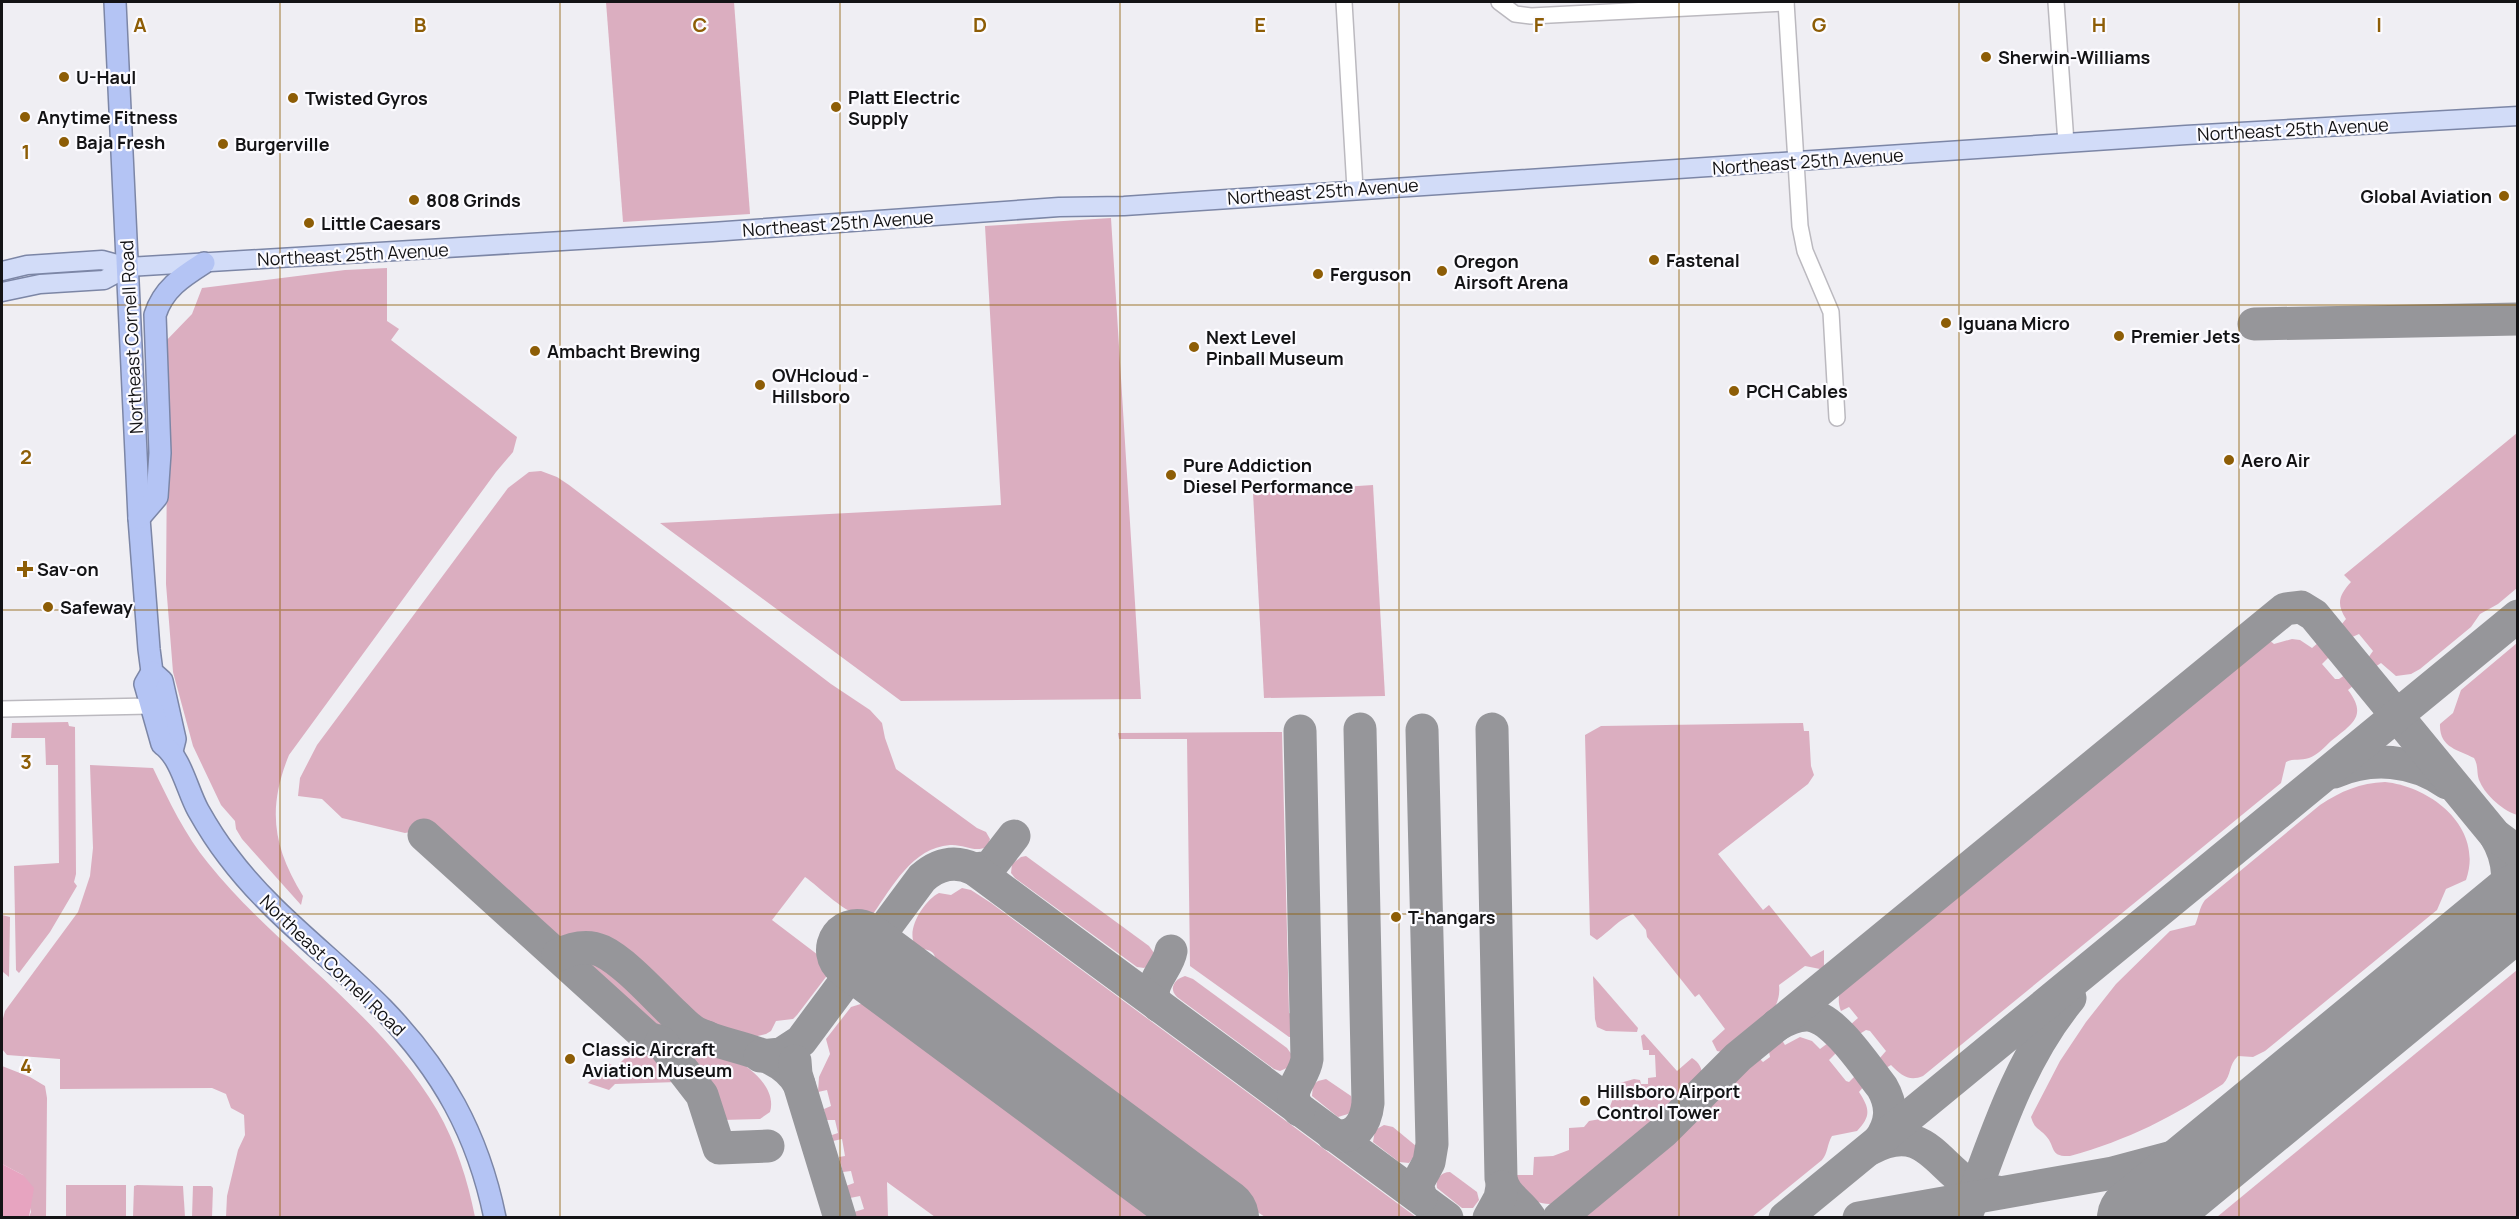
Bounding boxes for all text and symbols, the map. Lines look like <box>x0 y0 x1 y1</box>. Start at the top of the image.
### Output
text: A <box>133 11 147 38</box>
text: B <box>414 11 427 38</box>
text: C <box>693 11 707 38</box>
text: D <box>973 11 987 38</box>
text: E <box>1254 11 1266 38</box>
text: F <box>1534 11 1545 38</box>
text: G <box>1812 11 1827 38</box>
text: H <box>2092 11 2106 38</box>
text: I <box>2376 11 2382 38</box>
place label: Sherwin-Williams <box>1998 45 2151 69</box>
marker: Sherwin-Williams <box>1979 50 1993 64</box>
place label: U-Haul <box>76 65 136 89</box>
marker: U-Haul <box>57 70 71 84</box>
place label: Platt Electric Supply <box>848 85 960 130</box>
place label: Twisted Gyros <box>305 86 428 110</box>
marker: Twisted Gyros <box>286 91 300 105</box>
marker: Platt Electric Supply <box>829 100 843 114</box>
place label: Anytime Fitness <box>37 105 178 129</box>
marker: Anytime Fitness <box>18 110 32 124</box>
street label: Northeast 25th Avenue <box>2197 112 2389 146</box>
place label: Baja Fresh <box>76 130 165 154</box>
place label: Burgerville <box>235 132 330 156</box>
marker: Baja Fresh <box>57 135 71 149</box>
marker: Burgerville <box>216 137 230 151</box>
text: 1 <box>22 138 30 165</box>
street label: Northeast 25th Avenue <box>1712 142 1904 180</box>
street label: Northeast 25th Avenue <box>1227 172 1419 210</box>
place label: Global Aviation <box>2361 184 2492 208</box>
place label: 808 Grinds <box>426 188 521 212</box>
marker: Global Aviation <box>2497 189 2511 203</box>
marker: 808 Grinds <box>407 193 421 207</box>
street label: Northeast 25th Avenue <box>742 204 934 242</box>
place label: Little Caesars <box>321 211 441 235</box>
marker: Little Caesars <box>302 216 316 230</box>
street label: Northeast 25th Avenue <box>257 237 449 271</box>
street label: Northeast Cornell Road <box>114 240 148 434</box>
place label: Fastenal <box>1666 248 1740 272</box>
place label: Oregon Airsoft Arena <box>1454 249 1568 294</box>
marker: Fastenal <box>1647 253 1661 267</box>
place label: Ferguson <box>1330 262 1411 286</box>
marker: Oregon Airsoft Arena <box>1435 264 1449 278</box>
marker: Ferguson <box>1311 267 1325 281</box>
place label: Iguana Micro <box>1958 311 2070 335</box>
marker: Iguana Micro <box>1939 316 1953 330</box>
place label: Premier Jets <box>2131 324 2241 348</box>
place label: Next Level Pinball Museum <box>1206 325 1344 370</box>
marker: Premier Jets <box>2112 329 2126 343</box>
place label: Ambacht Brewing <box>547 339 700 363</box>
marker: Next Level Pinball Museum <box>1187 340 1201 354</box>
marker: Ambacht Brewing <box>528 344 542 358</box>
place label: OVHcloud - Hillsboro <box>772 363 869 408</box>
marker: OVHcloud - Hillsboro <box>753 378 767 392</box>
place label: PCH Cables <box>1746 379 1848 403</box>
marker: PCH Cables <box>1727 384 1741 398</box>
text: 2 <box>20 443 32 470</box>
place label: Aero Air <box>2241 448 2310 472</box>
place label: Pure Addiction Diesel Performance <box>1183 453 1354 498</box>
marker: Aero Air <box>2222 453 2236 467</box>
marker: Pure Addiction Diesel Performance <box>1164 468 1178 482</box>
place label: Sav-on <box>37 557 99 581</box>
marker: Sav-on <box>18 562 32 576</box>
place label: Safeway <box>60 595 133 619</box>
marker: Safeway <box>41 600 55 614</box>
text: 3 <box>20 748 32 775</box>
street label: Northeast Cornell Road <box>255 889 411 1041</box>
place label: T-hangars <box>1408 905 1496 929</box>
marker: T-hangars <box>1389 910 1403 924</box>
place label: Classic Aircraft Aviation Museum <box>582 1037 732 1082</box>
text: 4 <box>20 1052 32 1079</box>
marker: Classic Aircraft Aviation Museum <box>563 1052 577 1066</box>
place label: Hillsboro Airport Control Tower <box>1597 1079 1740 1124</box>
marker: Hillsboro Airport Control Tower <box>1578 1094 1592 1108</box>

